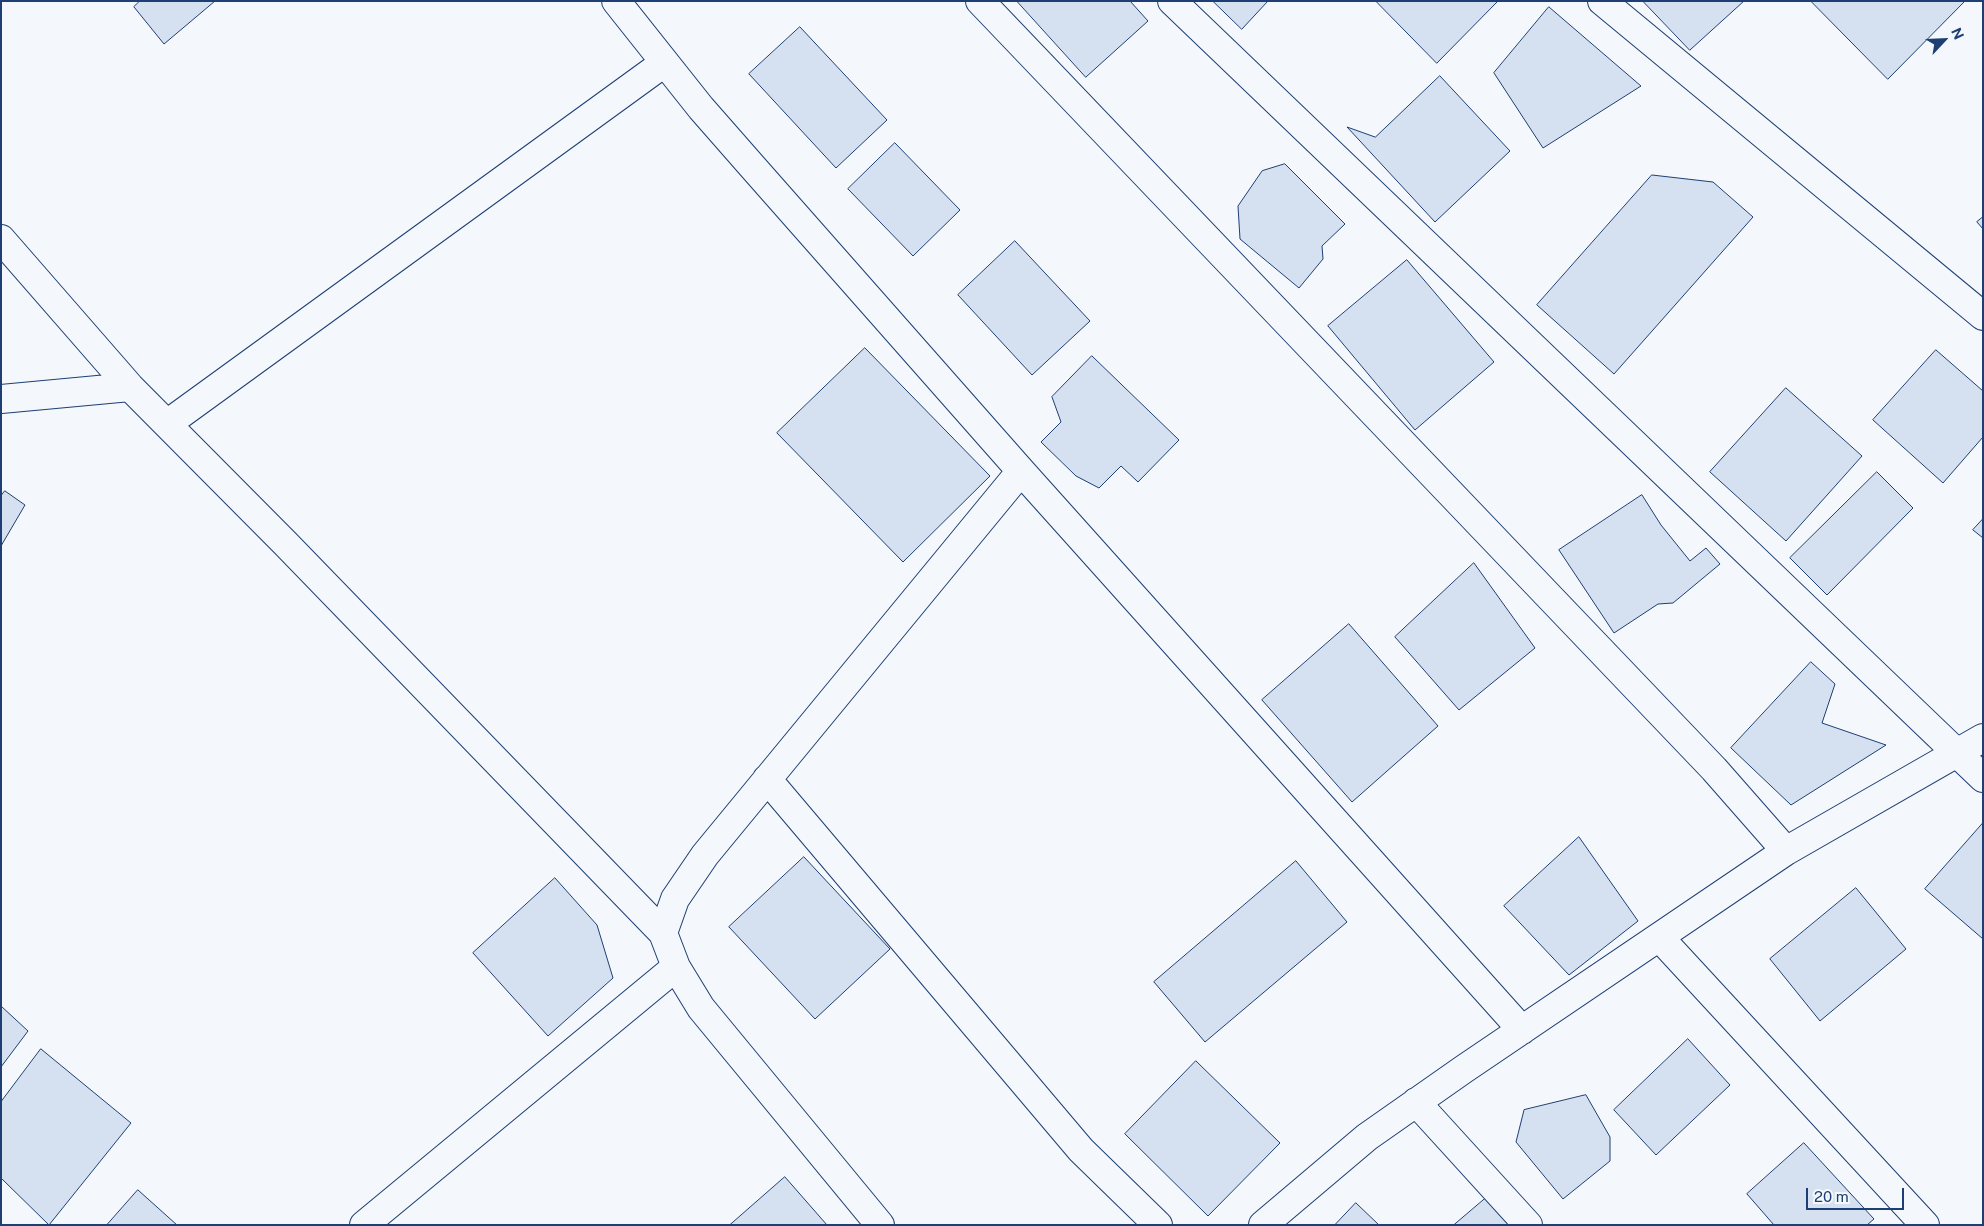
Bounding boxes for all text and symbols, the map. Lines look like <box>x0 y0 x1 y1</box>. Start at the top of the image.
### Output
north arrow <box>1919 15 1969 65</box>
text: N <box>1948 25 1967 42</box>
scale bar <box>1809 1178 1906 1210</box>
text: 20 m <box>1814 1188 1849 1205</box>

